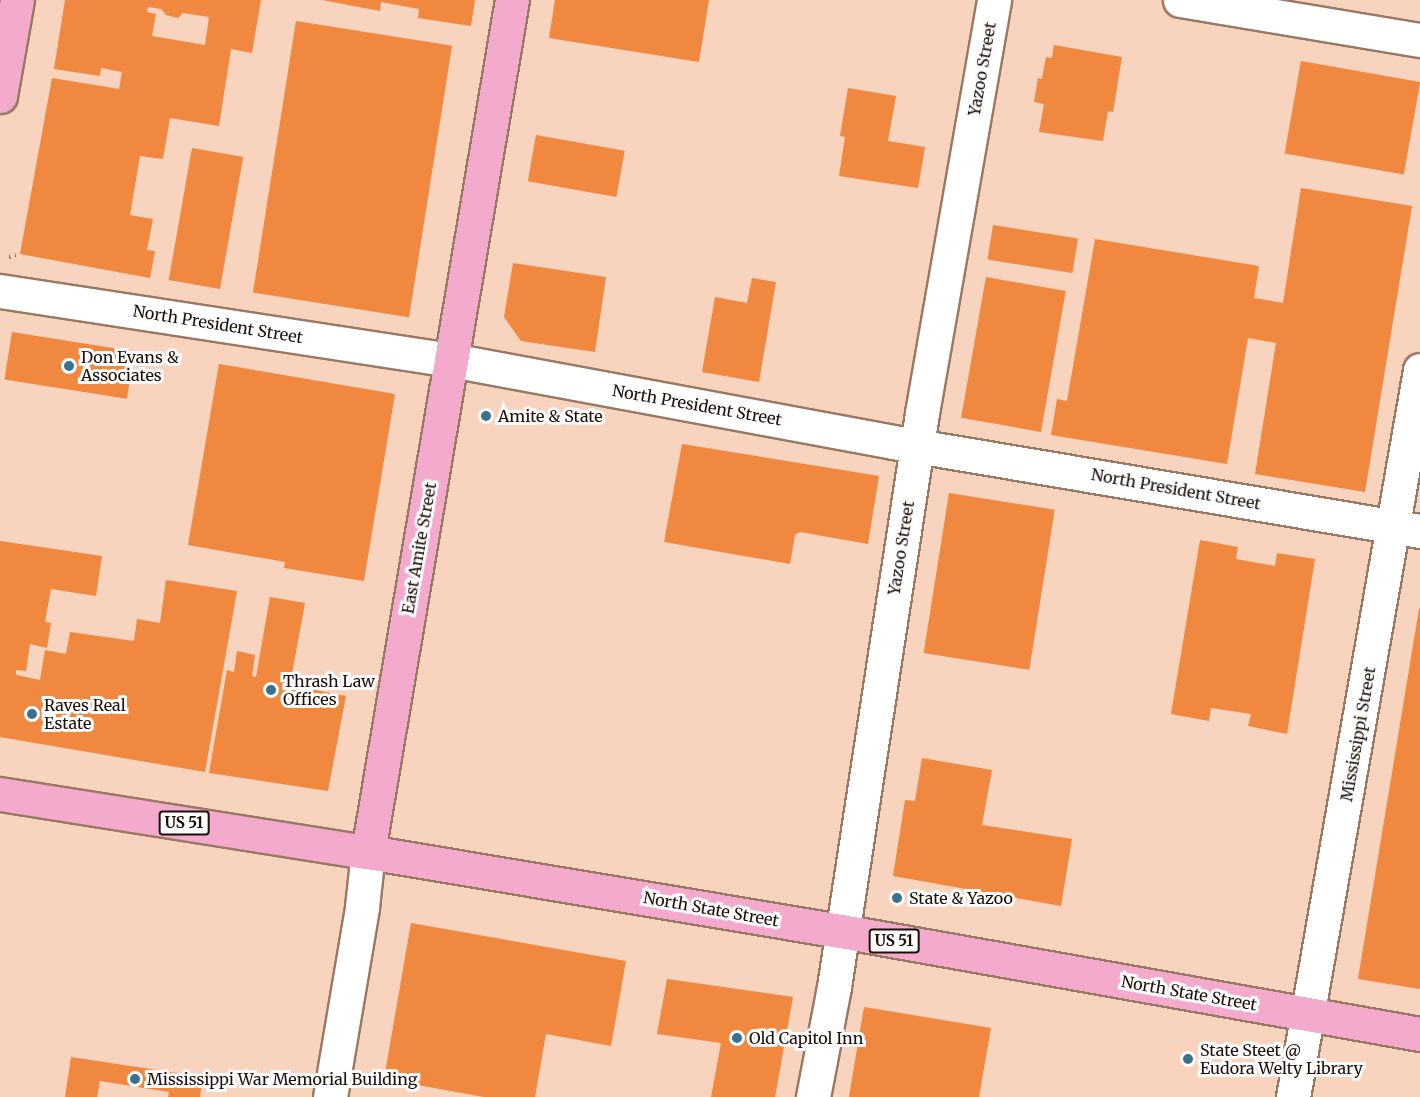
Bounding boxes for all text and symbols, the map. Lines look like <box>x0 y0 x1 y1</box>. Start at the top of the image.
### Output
street label: Yazoo Street <box>964 20 1000 118</box>
street label: North President Street <box>132 301 304 347</box>
place label: Don Evans & Associates <box>81 347 179 385</box>
marker: Don Evans & Associates <box>62 359 76 373</box>
street label: North President Street <box>611 381 783 429</box>
place label: Amite & State <box>498 406 603 426</box>
marker: Amite & State <box>479 409 493 423</box>
street label: North President Street <box>1090 465 1262 513</box>
street label: East Amite Street <box>398 481 440 615</box>
street label: Yazoo Street <box>884 500 918 596</box>
street label: Mississippi Street <box>1337 665 1379 803</box>
place label: Thrash Law Offices <box>283 671 375 709</box>
marker: Thrash Law Offices <box>264 683 278 697</box>
place label: Raves Real Estate <box>44 695 126 733</box>
marker: Raves Real Estate <box>25 707 39 721</box>
road number: US 51 <box>158 811 210 835</box>
street label: North State Street <box>642 888 780 930</box>
place label: State & Yazoo <box>909 888 1013 908</box>
marker: State & Yazoo <box>890 891 904 905</box>
road number: US 51 <box>868 929 920 953</box>
street label: North State Street <box>1120 972 1258 1014</box>
place label: Old Capitol Inn <box>749 1028 863 1048</box>
marker: Old Capitol Inn <box>730 1031 744 1045</box>
place label: State Steet @ Eudora Welty Library <box>1200 1040 1363 1078</box>
marker: State Steet @ Eudora Welty Library <box>1181 1052 1195 1066</box>
place label: Mississippi War Memorial Building <box>147 1069 417 1089</box>
marker: Mississippi War Memorial Building <box>128 1072 142 1086</box>

